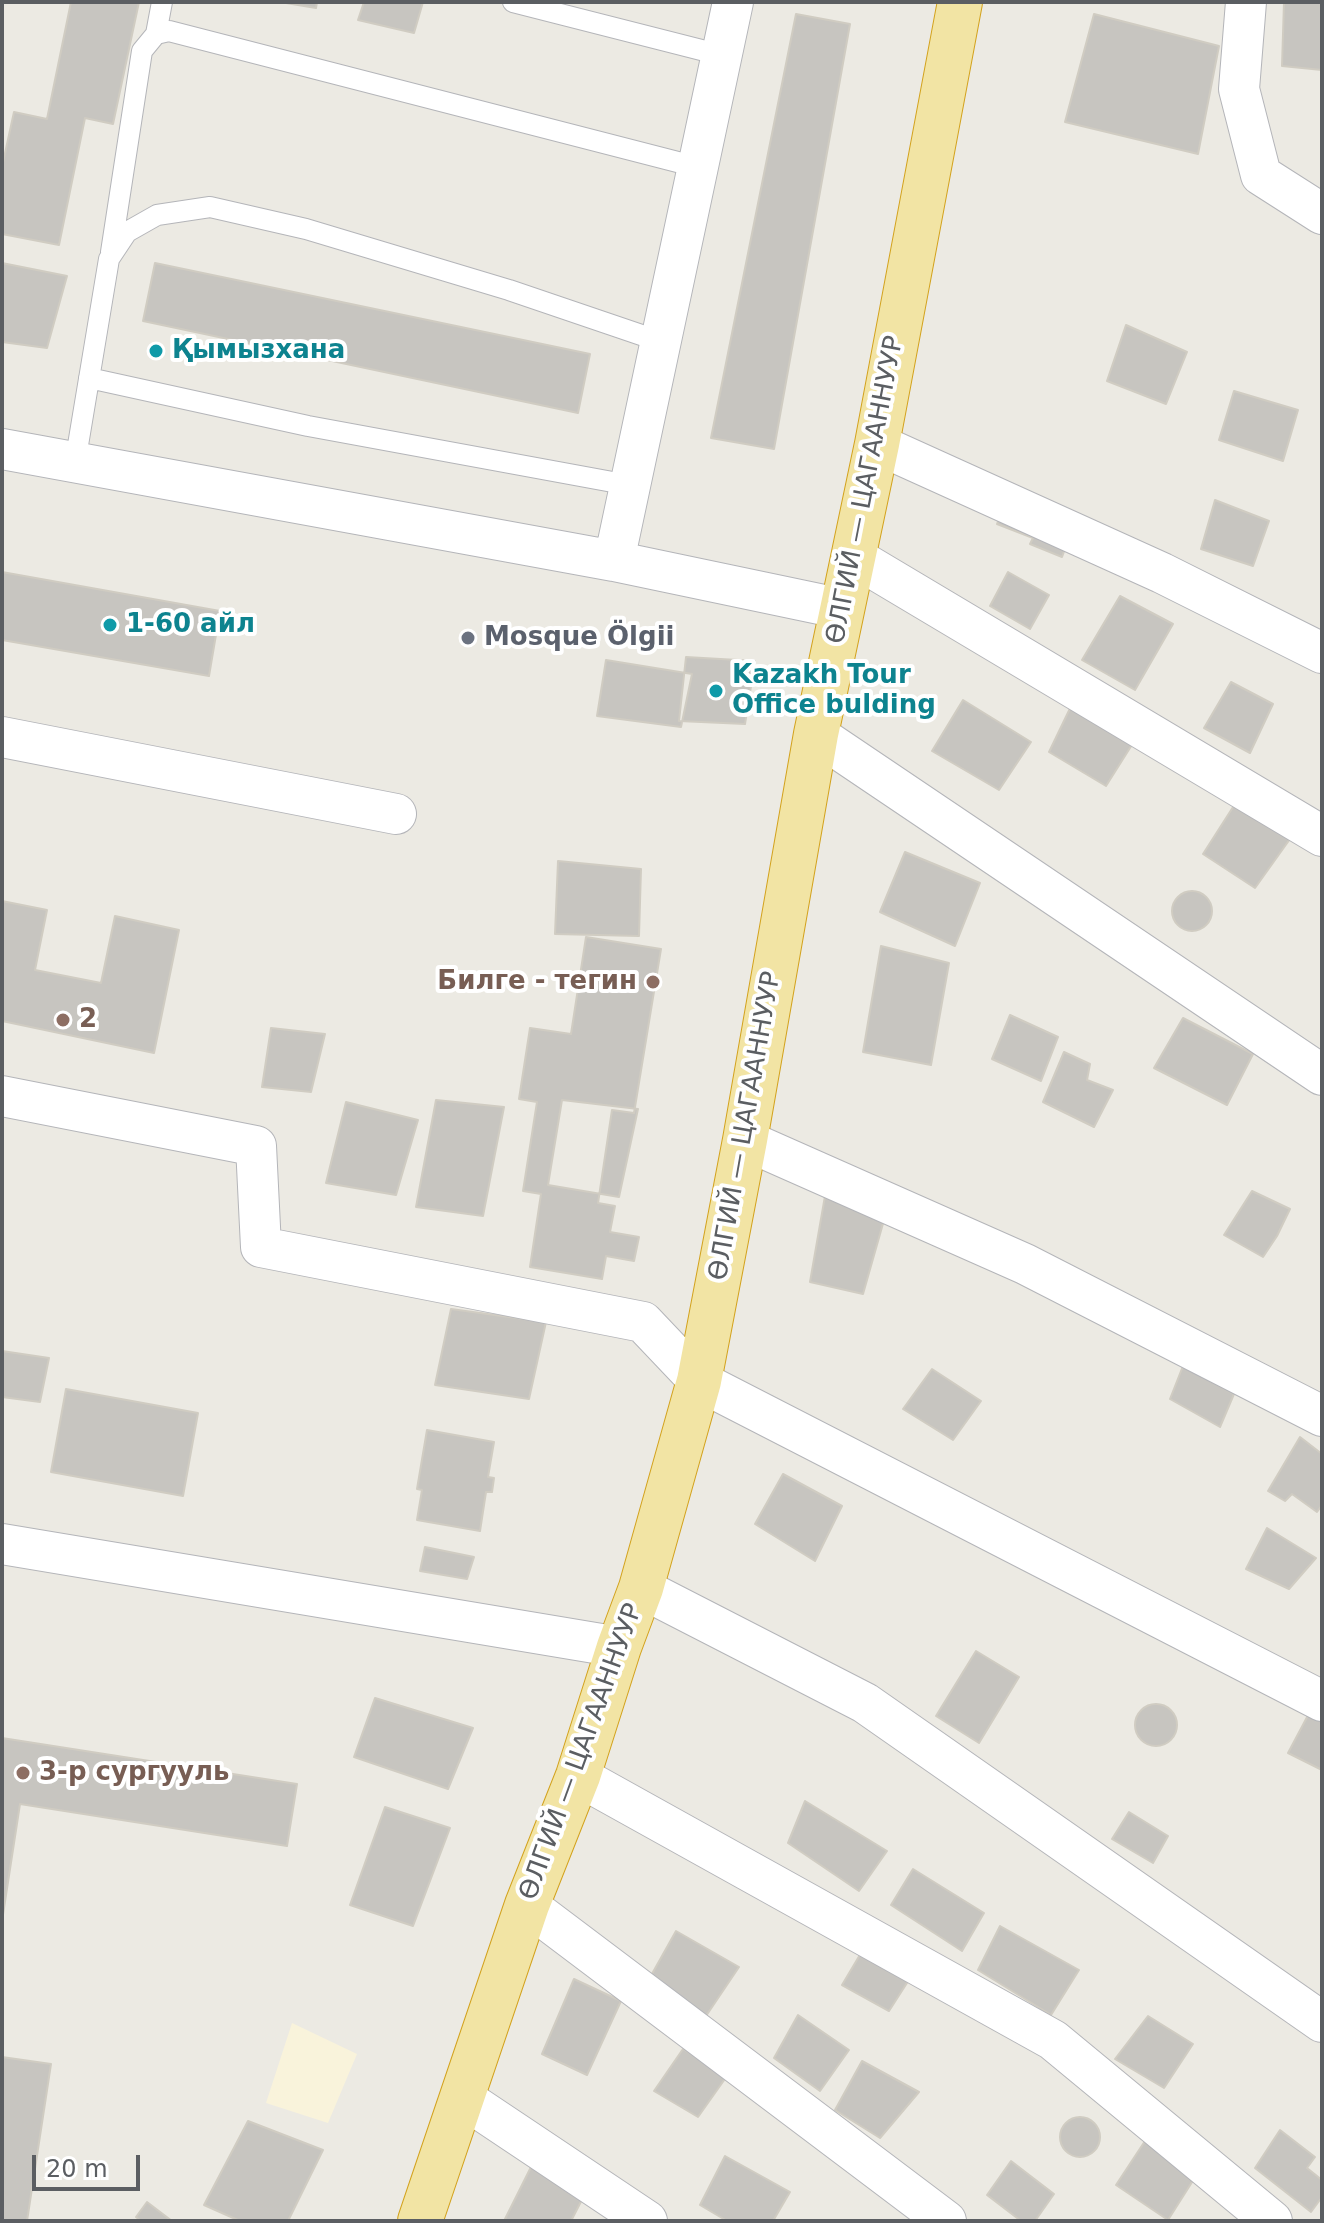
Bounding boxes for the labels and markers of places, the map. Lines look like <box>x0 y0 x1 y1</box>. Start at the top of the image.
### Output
place label: Қымызхана <box>172 335 345 367</box>
marker: Қымызхана <box>147 342 165 360</box>
place label: 1-60 айл <box>126 609 255 641</box>
marker: 1-60 айл <box>101 616 119 634</box>
place label: Mosque Ölgii <box>484 622 674 654</box>
marker: Mosque Ölgii <box>459 629 477 647</box>
place label: Kazakh Tour Office bulding <box>732 660 936 722</box>
marker: Kazakh Tour Office bulding <box>707 682 725 700</box>
place label: Билге - тегин <box>437 966 637 998</box>
marker: Билге - тегин <box>644 973 662 991</box>
place label: 2 <box>79 1004 97 1036</box>
marker: 2 <box>54 1011 72 1029</box>
place label: 3-р сургууль <box>39 1757 229 1789</box>
marker: 3-р сургууль <box>14 1764 32 1782</box>

